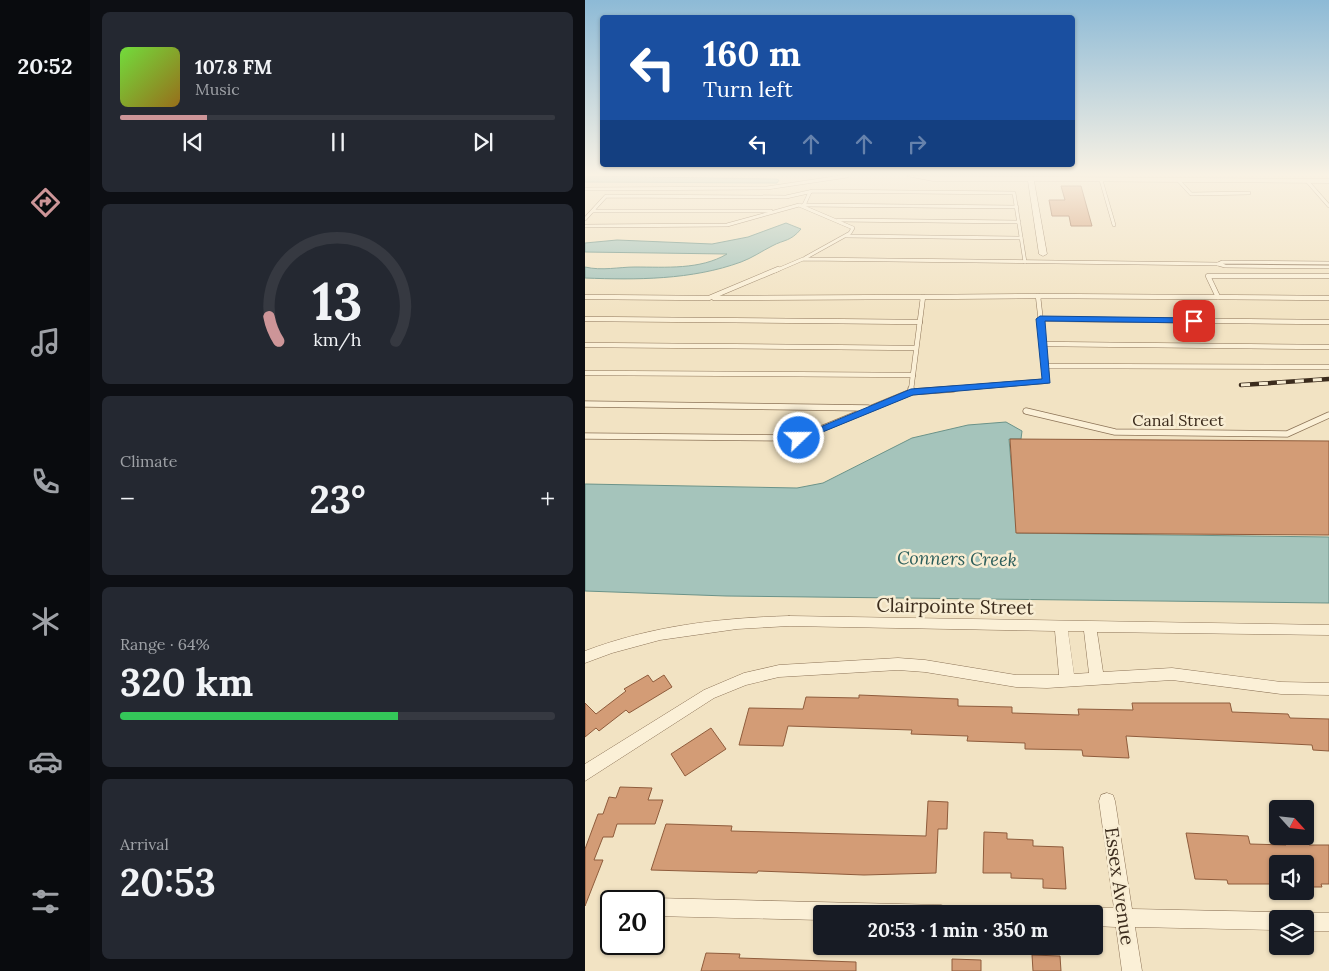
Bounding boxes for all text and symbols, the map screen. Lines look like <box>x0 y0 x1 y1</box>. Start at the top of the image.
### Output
text: 160 m <box>703 31 801 76</box>
icon: left <box>620 35 685 100</box>
text: 20:52 <box>18 52 72 80</box>
text: 107.8 FM <box>195 55 272 79</box>
text: Turn left <box>703 75 793 103</box>
text: Music <box>195 79 240 99</box>
icon: previous <box>179 128 207 156</box>
icon: pause <box>324 128 352 156</box>
icon: next <box>469 128 497 156</box>
icon: left <box>744 130 772 158</box>
icon: ahead <box>797 130 825 158</box>
icon: ahead <box>850 130 878 158</box>
icon: right <box>903 130 931 158</box>
icon: directions <box>28 185 63 220</box>
text: 13 <box>312 268 363 334</box>
pin <box>1173 300 1215 342</box>
icon: arrive <box>1180 307 1208 335</box>
icon: music <box>28 325 63 360</box>
text: km/h <box>313 328 362 351</box>
street label: Canal Street <box>1132 410 1224 430</box>
position arrow <box>772 411 824 463</box>
text: Climate <box>120 451 177 471</box>
icon: phone <box>28 464 63 499</box>
text: 23° <box>309 475 366 523</box>
text: − <box>120 481 135 517</box>
text: + <box>540 481 555 517</box>
water label: Conners Creek <box>897 546 1017 571</box>
street label: Clairpointe Street <box>876 593 1035 619</box>
icon: climate <box>28 604 63 639</box>
text: Range · 64% <box>120 634 210 654</box>
text: 320 km <box>120 658 253 706</box>
icon: car <box>28 744 63 779</box>
north arrow <box>1269 800 1314 845</box>
map controls <box>1269 800 1314 955</box>
street label: Essex Avenue <box>1100 825 1140 947</box>
text: Arrival <box>120 834 169 854</box>
button: sound <box>1269 855 1314 900</box>
text: 20:53 <box>120 858 216 906</box>
icon: filters <box>28 884 63 919</box>
speed limit sign: 20 <box>600 890 665 955</box>
button: layers <box>1269 910 1314 955</box>
text: 20:53 · 1 min · 350 m <box>868 918 1048 942</box>

